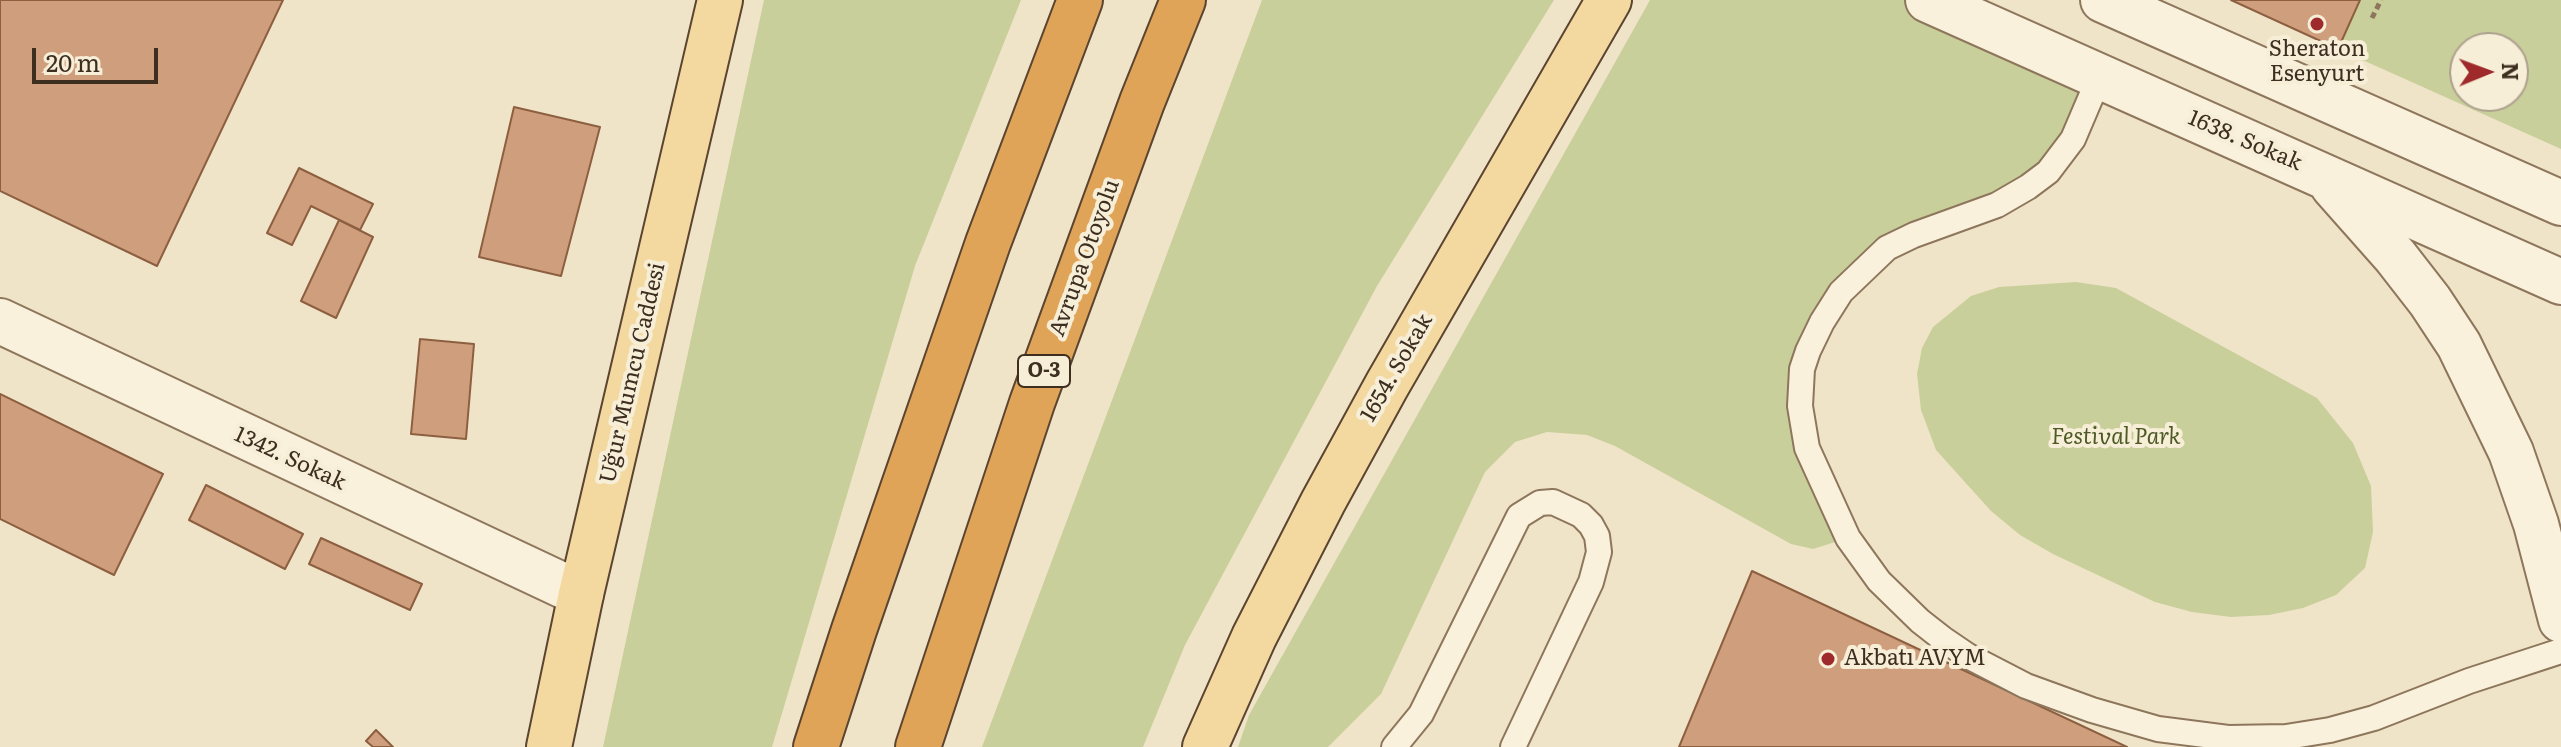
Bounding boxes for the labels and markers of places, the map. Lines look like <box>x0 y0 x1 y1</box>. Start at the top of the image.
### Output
marker: Sheraton Esenyurt <box>2308 15 2326 33</box>
place label: Sheraton Esenyurt <box>2269 37 2365 88</box>
place label: Akbatı AVYM <box>1844 646 1986 672</box>
marker: Akbatı AVYM <box>1819 650 1837 668</box>

